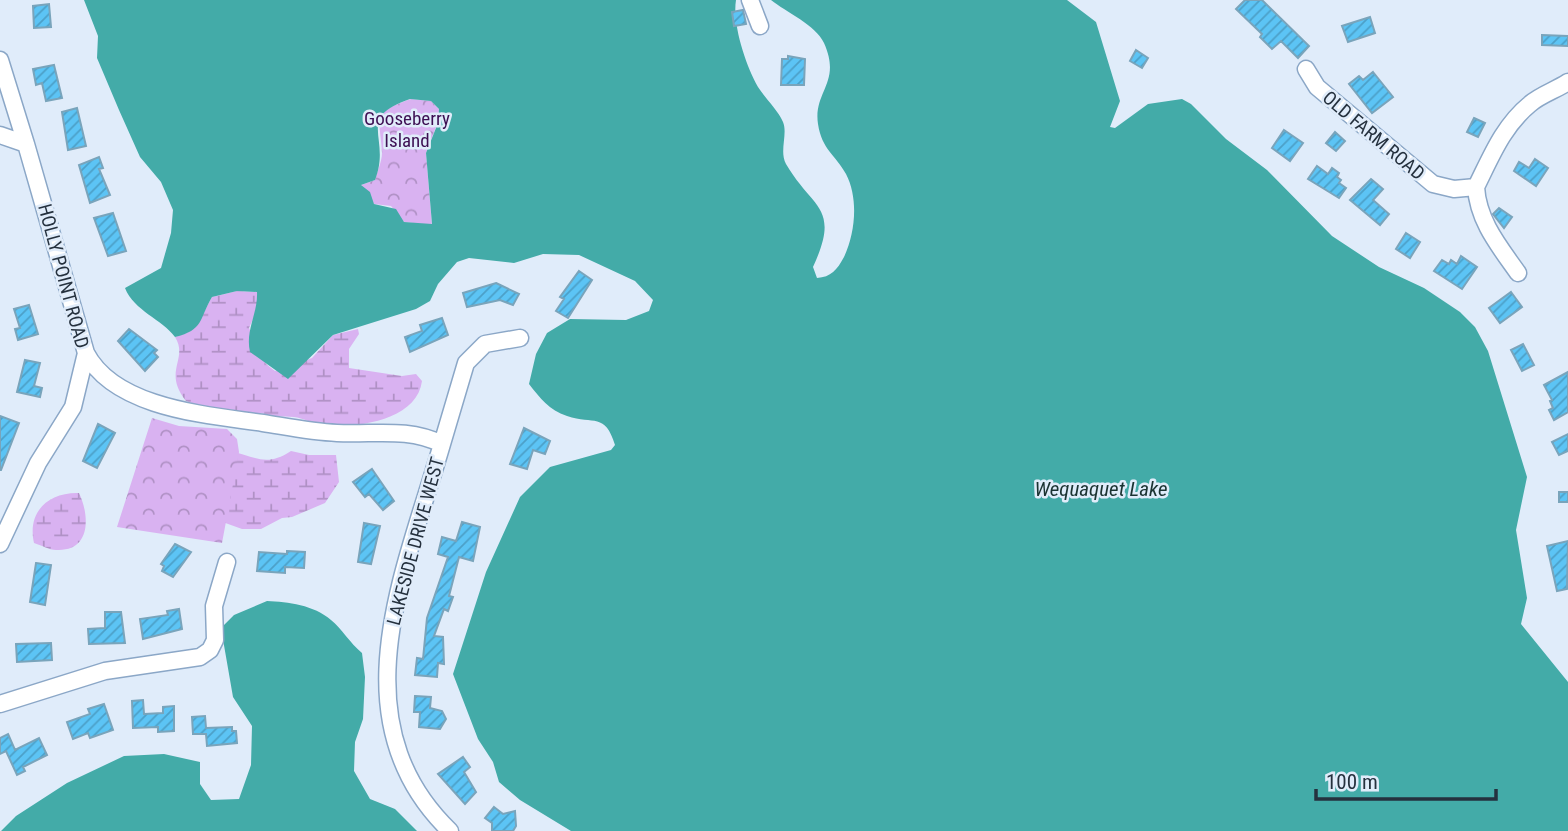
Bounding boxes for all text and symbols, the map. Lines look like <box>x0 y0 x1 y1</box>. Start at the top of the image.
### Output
street label: OLD FARM ROAD <box>1318 86 1429 185</box>
park label: Gooseberry Island <box>364 107 450 152</box>
street label: HOLLY POINT ROAD <box>33 201 94 351</box>
street label: LAKESIDE DRIVE WEST <box>382 454 449 628</box>
water label: Wequaquet Lake <box>1035 477 1167 501</box>
scale bar <box>1316 758 1496 802</box>
text: 100 m <box>1326 770 1378 794</box>

